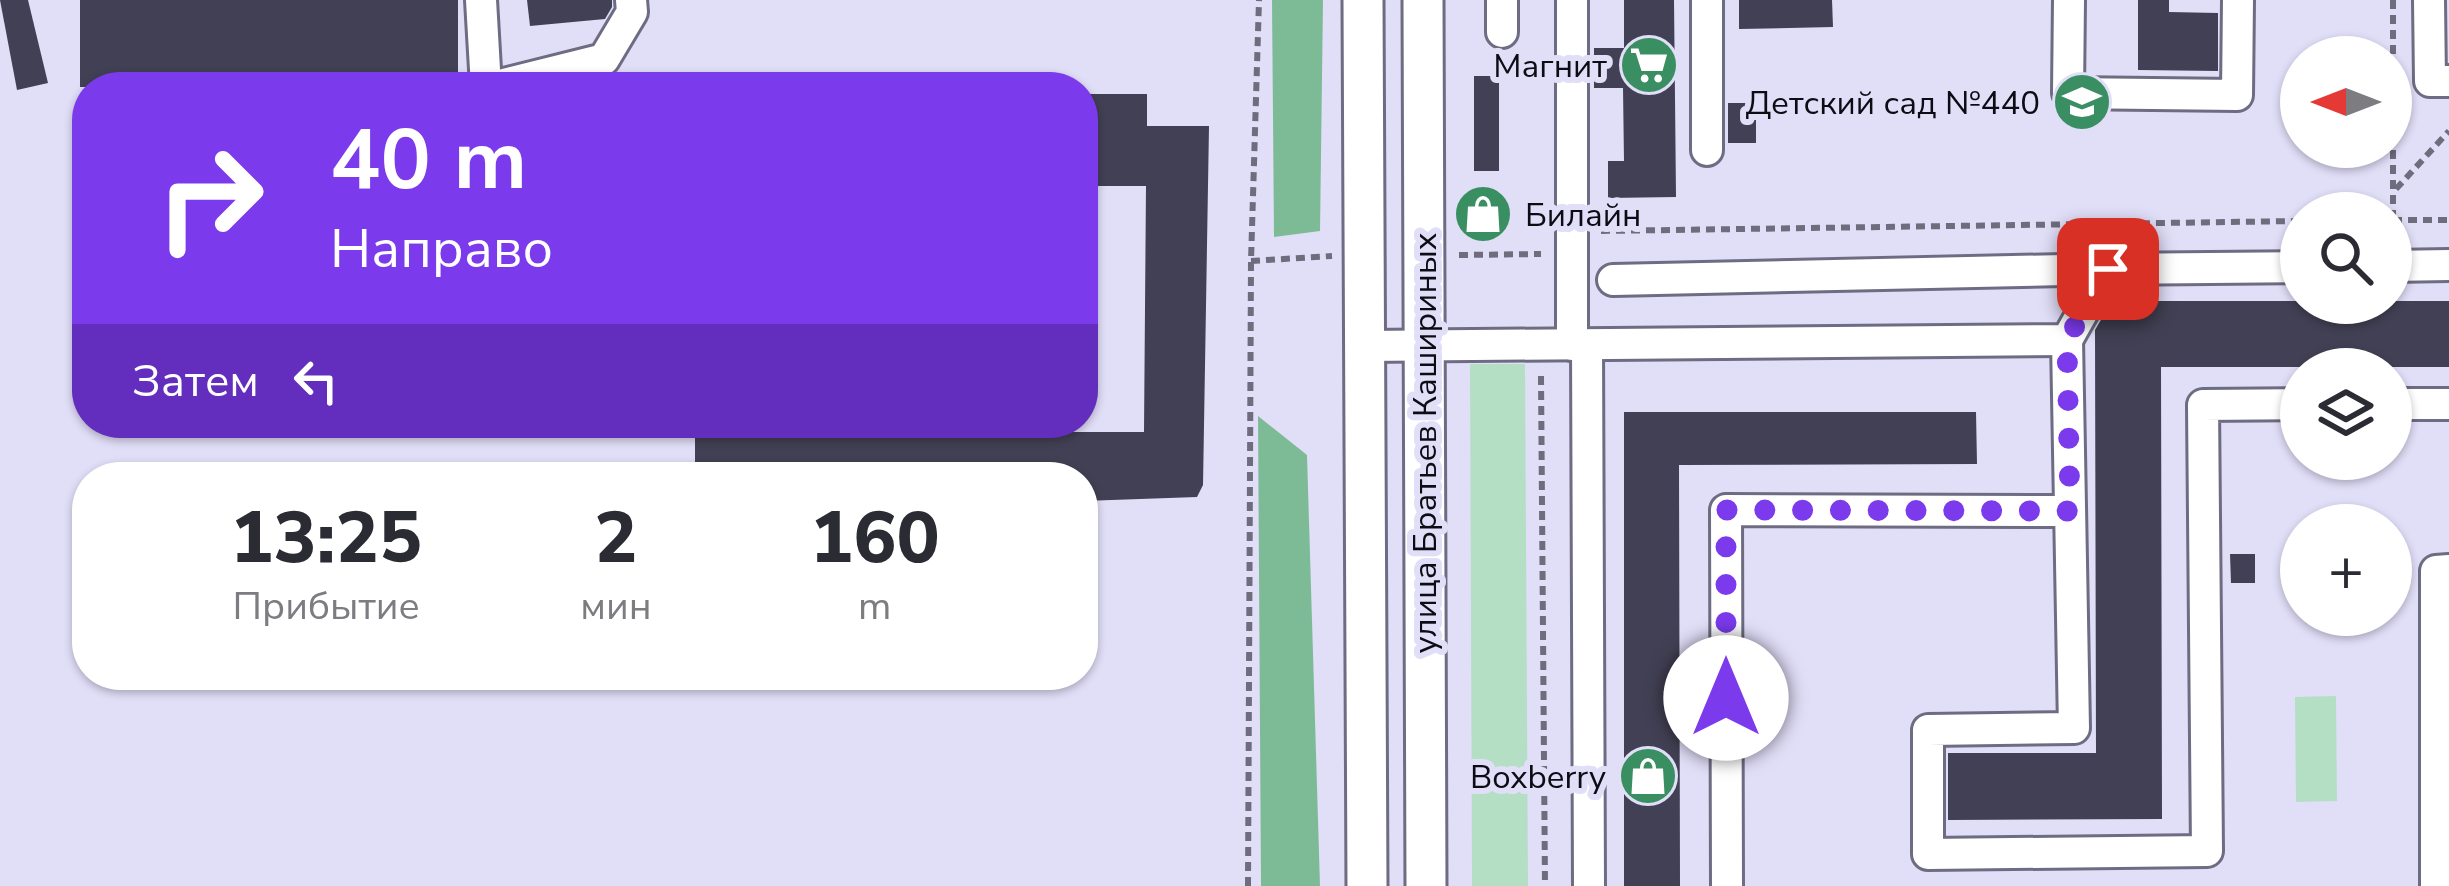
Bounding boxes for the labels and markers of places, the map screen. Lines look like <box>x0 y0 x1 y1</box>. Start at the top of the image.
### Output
supermarket icon: Магнит <box>1618 34 1680 96</box>
place label: Магнит <box>1493 44 1607 89</box>
school or university icon: Детский сад №440 <box>2051 71 2113 133</box>
place label: Детский сад №440 <box>1745 81 2040 126</box>
shop icon: Билайн <box>1452 183 1514 245</box>
place label: Билайн <box>1525 193 1641 238</box>
pin <box>2057 218 2159 320</box>
shop icon: Boxberry <box>1617 745 1679 807</box>
place label: Boxberry <box>1470 755 1606 800</box>

